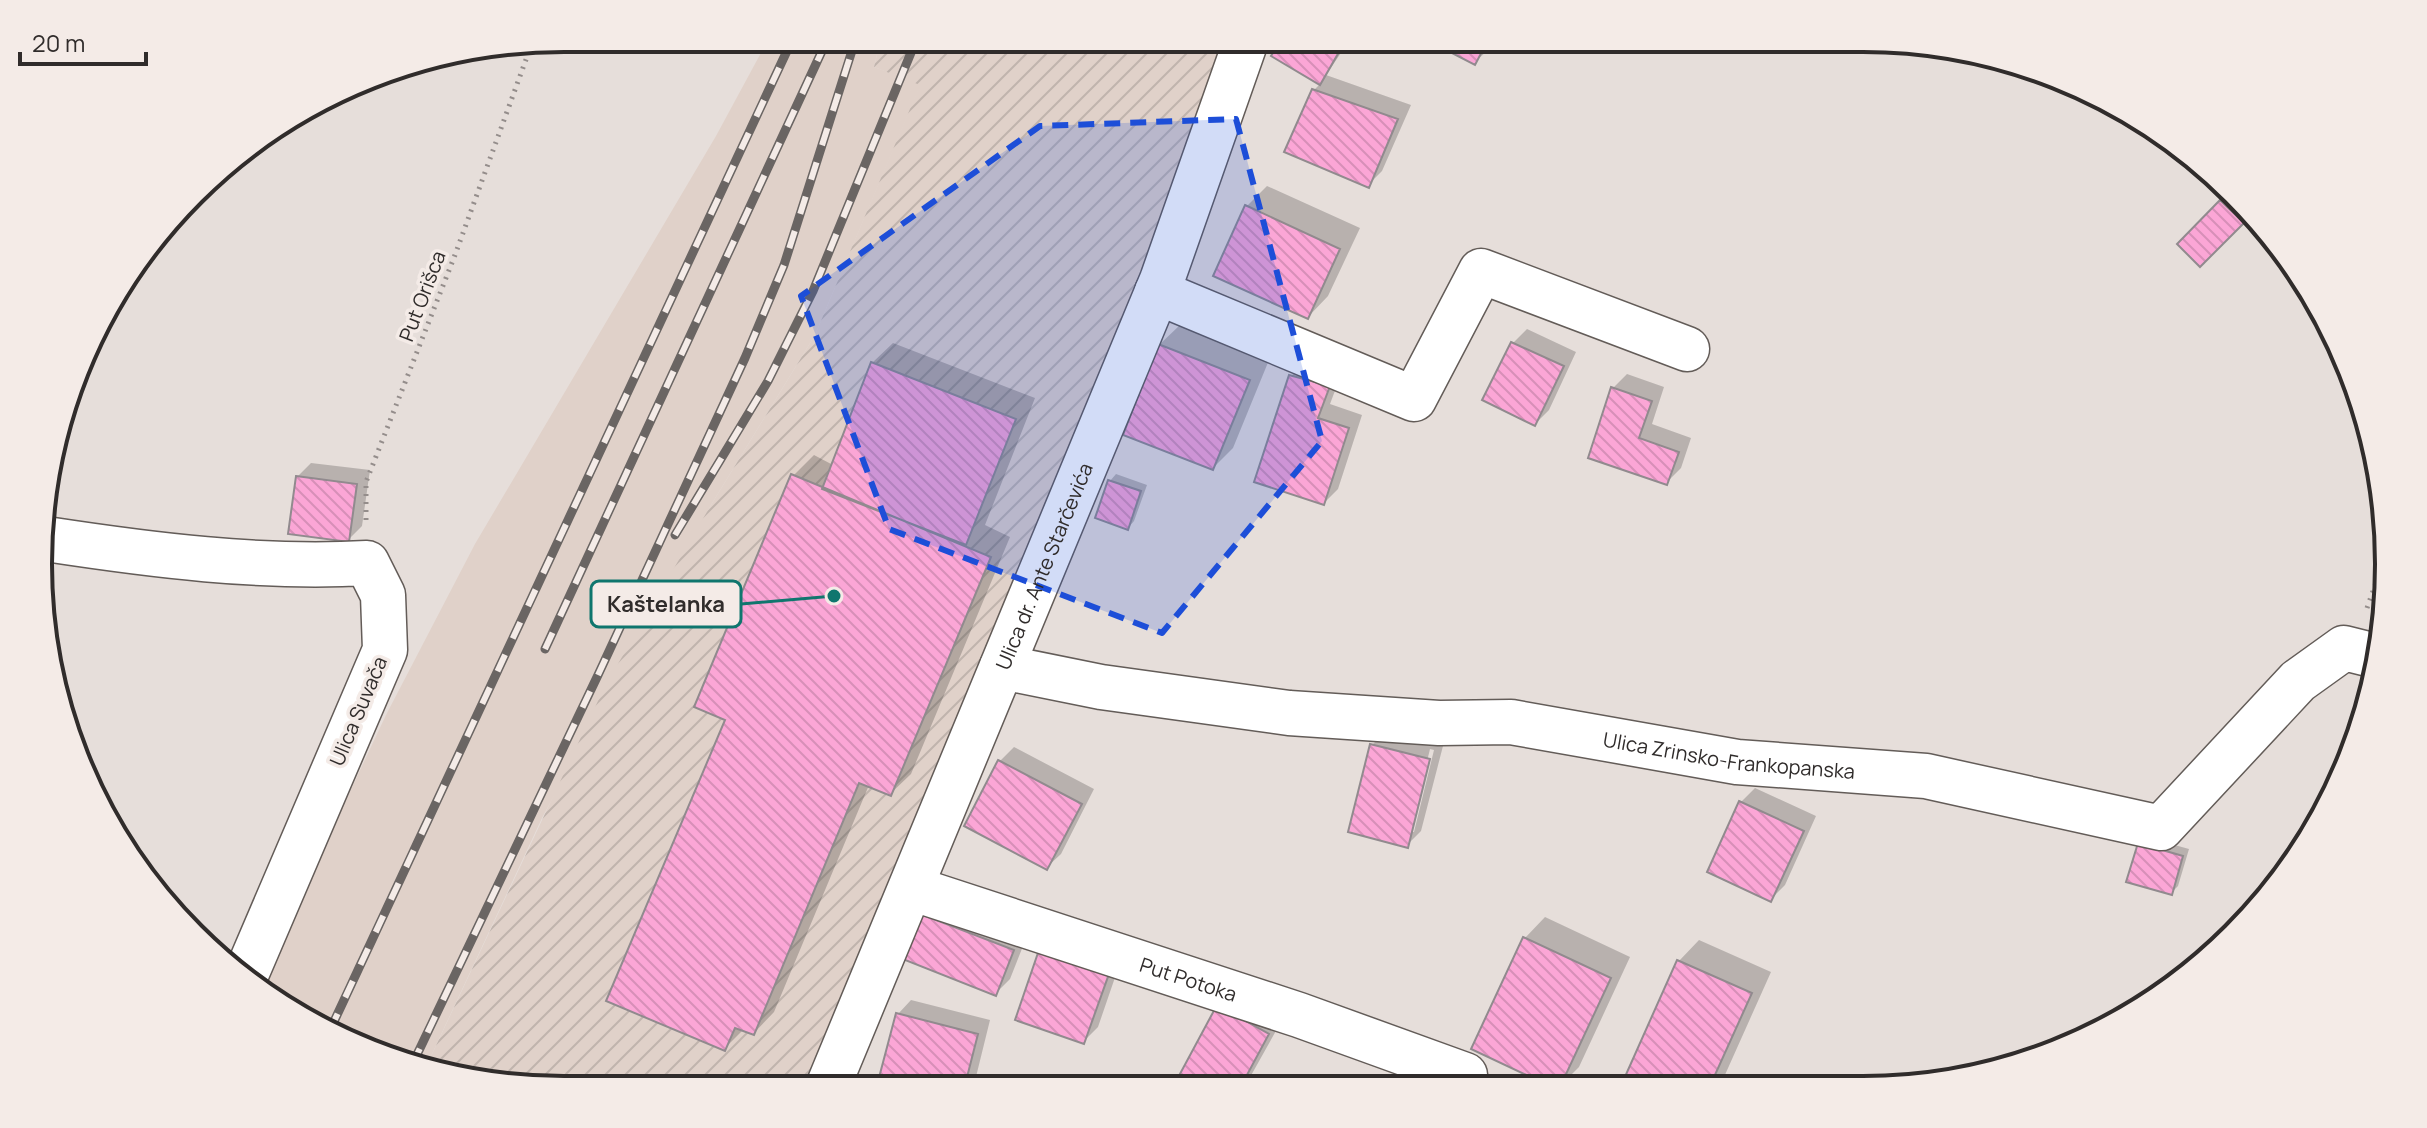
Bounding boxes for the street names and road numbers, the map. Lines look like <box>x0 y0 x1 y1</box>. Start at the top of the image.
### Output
street label: Put Orišca <box>392 247 452 345</box>
street label: Ulica dr. Ante Starčevića <box>989 459 1098 674</box>
street label: Ulica Suvača <box>323 652 393 770</box>
street label: Ulica Zrinsko-Frankopanska <box>1601 725 1856 784</box>
street label: Put Potoka <box>1137 950 1240 1007</box>

